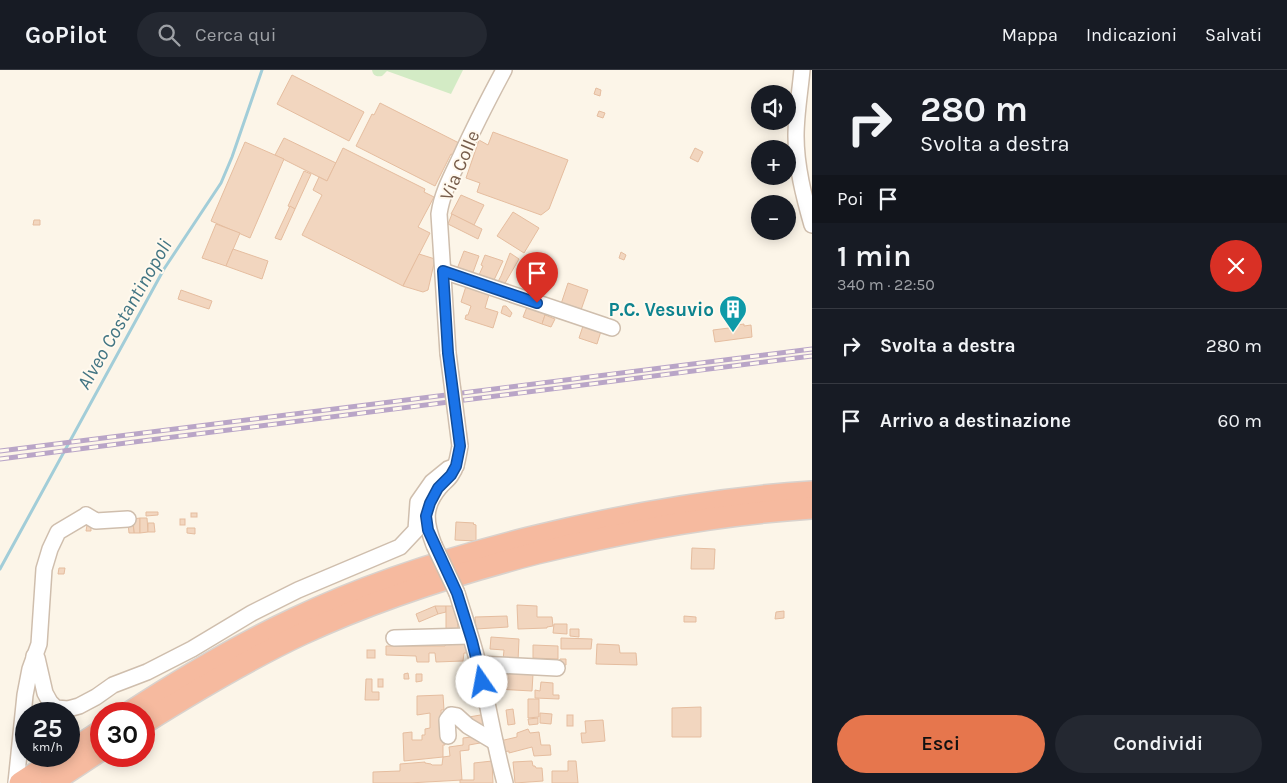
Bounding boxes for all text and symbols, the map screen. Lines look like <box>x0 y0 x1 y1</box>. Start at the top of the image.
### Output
search box <box>137 12 487 57</box>
text: GoPilot <box>25 21 107 49</box>
icon: search <box>155 21 183 49</box>
text: Cerca qui <box>195 24 276 46</box>
text: Mappa <box>1002 24 1058 46</box>
text: Indicazioni <box>1086 24 1177 46</box>
text: Salvati <box>1205 24 1262 46</box>
map controls <box>751 85 796 240</box>
button: sound <box>751 85 796 130</box>
text: 280 m <box>920 89 1028 130</box>
icon: right <box>837 90 902 155</box>
street label: Via Colle <box>435 127 484 204</box>
text: Svolta a destra <box>920 131 1070 157</box>
button: + <box>751 140 796 185</box>
icon: arrive <box>874 185 902 213</box>
text: Poi <box>837 188 864 210</box>
button: − <box>751 195 796 240</box>
water label: Alveo Costantinopoli <box>72 235 177 393</box>
text: 1 min <box>837 238 911 274</box>
button: close <box>1210 240 1262 292</box>
pin <box>516 252 558 303</box>
icon: arrive <box>523 259 551 287</box>
text: 340 m · 22:50 <box>837 275 935 294</box>
building icon: P.C. Vesuvio <box>718 294 748 333</box>
place label: P.C. Vesuvio <box>608 299 714 321</box>
icon: right <box>837 332 865 360</box>
text: Svolta a destra <box>880 335 1016 357</box>
text: 280 m <box>1206 335 1262 357</box>
icon: arrive <box>837 407 865 435</box>
text: Arrivo a destinazione <box>880 410 1071 432</box>
text: 60 m <box>1218 410 1262 432</box>
position arrow <box>455 655 507 707</box>
speed limit sign: 30 <box>90 702 155 767</box>
text: 25 <box>33 714 62 743</box>
button: Esci <box>837 715 1045 773</box>
button: Condividi <box>1055 715 1262 773</box>
text: km/h <box>32 740 63 754</box>

